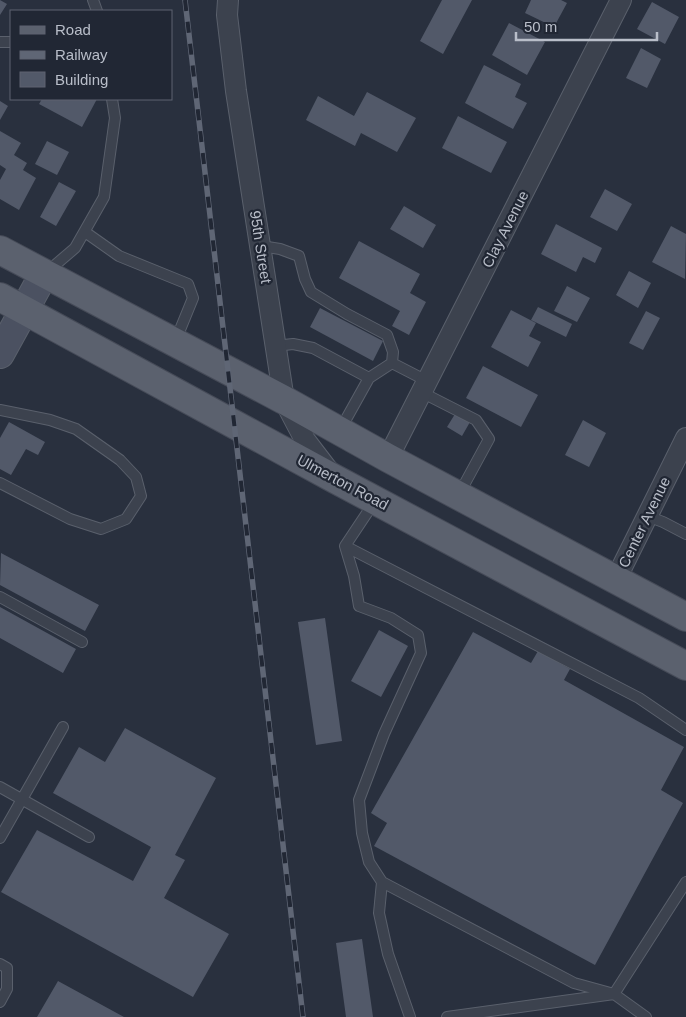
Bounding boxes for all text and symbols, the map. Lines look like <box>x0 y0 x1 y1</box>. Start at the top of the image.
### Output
legend <box>10 10 172 100</box>
scale bar <box>516 10 657 42</box>
text: 50 m <box>524 18 557 35</box>
text: Road <box>55 21 91 38</box>
text: Railway <box>55 46 108 63</box>
text: Building <box>55 71 108 88</box>
street label: Clay Avenue <box>478 188 532 270</box>
street label: 95th Street <box>247 209 275 285</box>
street label: Ulmerton Road <box>294 451 392 513</box>
street label: Center Avenue <box>615 474 673 570</box>

